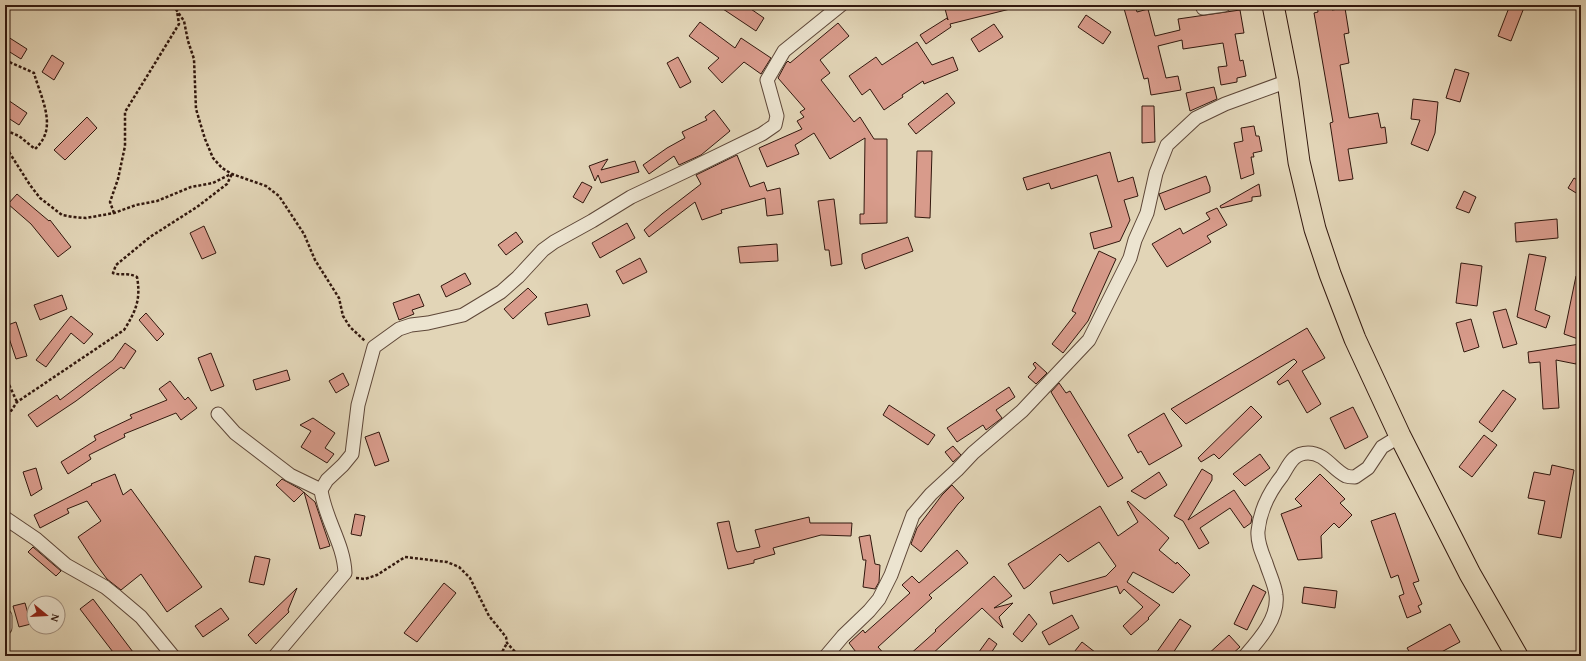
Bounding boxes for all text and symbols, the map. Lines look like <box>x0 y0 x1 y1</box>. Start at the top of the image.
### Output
north arrow <box>26 595 66 635</box>
text: N <box>47 612 64 625</box>

